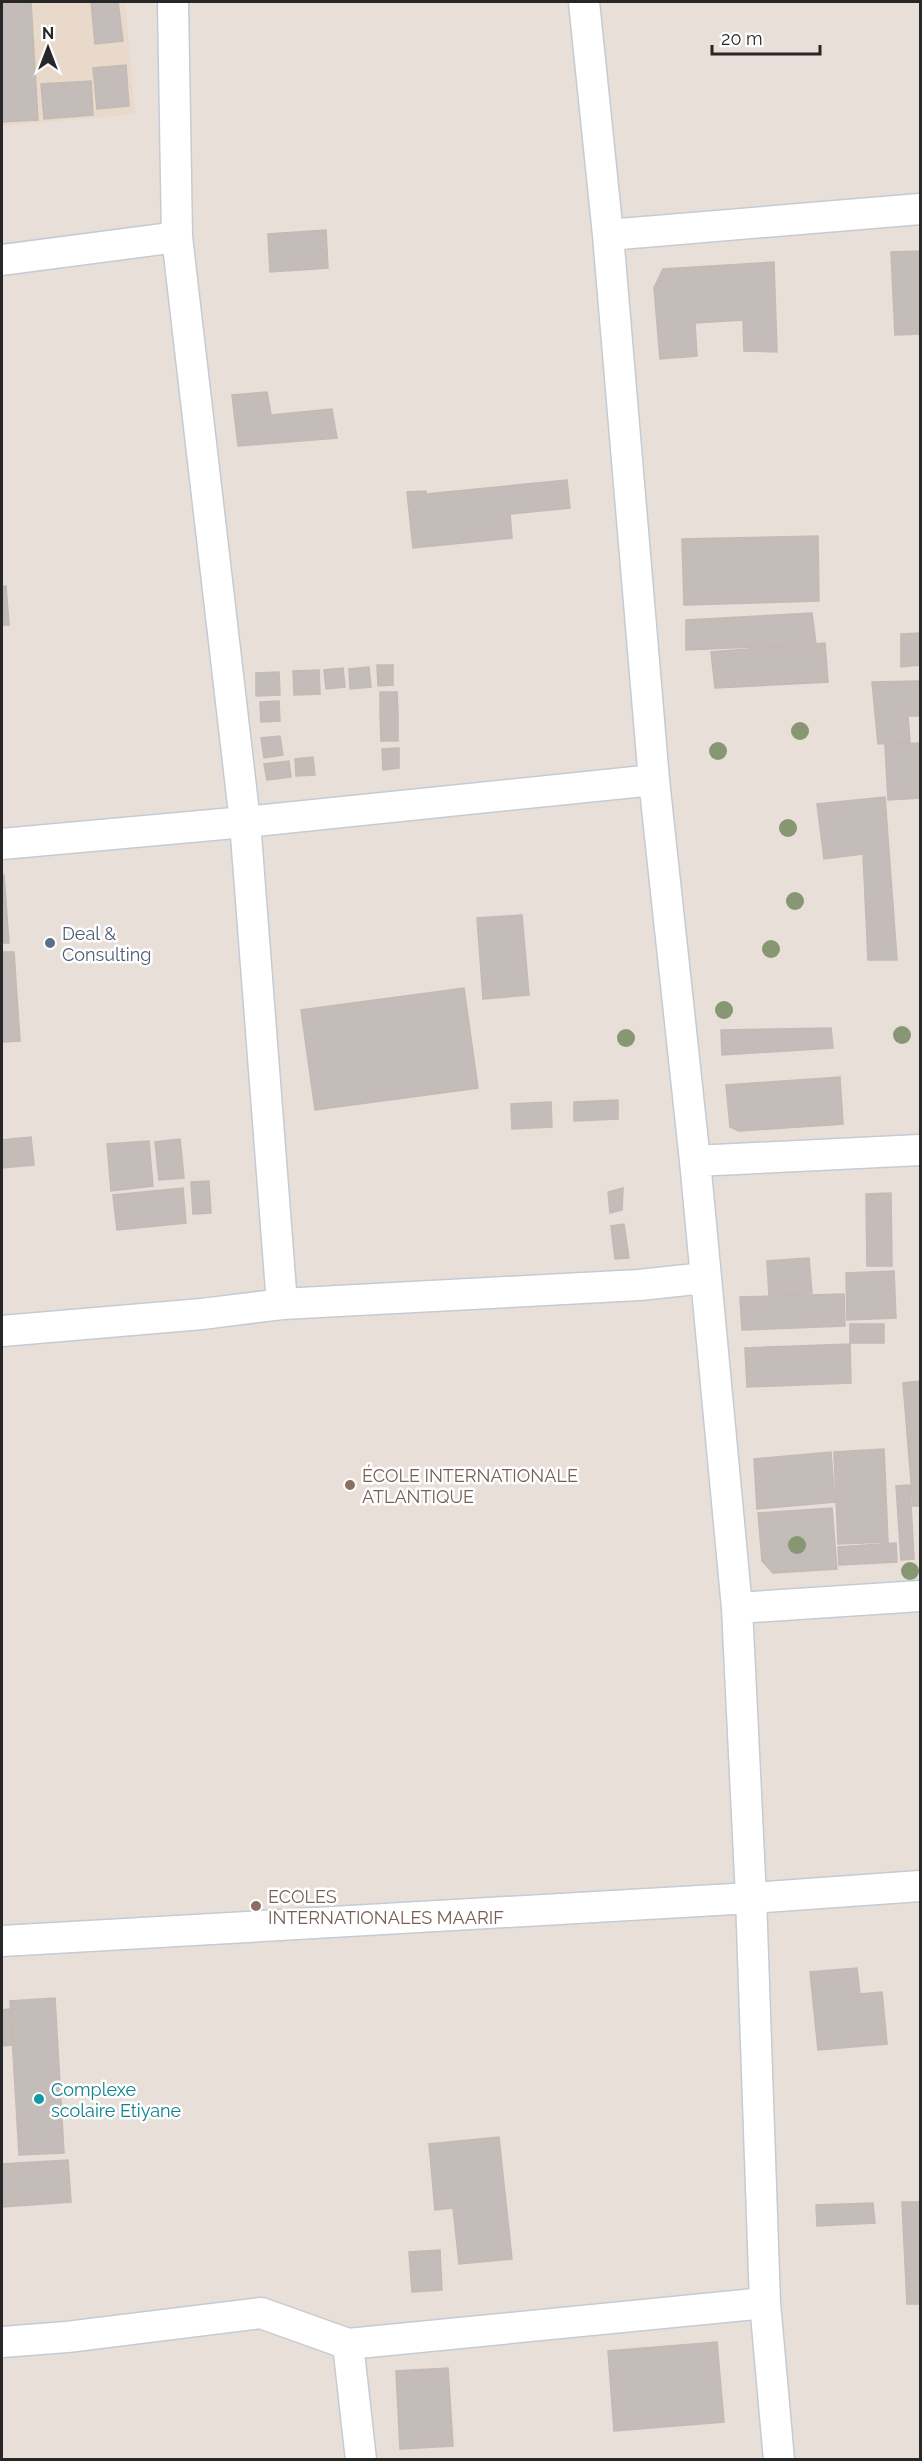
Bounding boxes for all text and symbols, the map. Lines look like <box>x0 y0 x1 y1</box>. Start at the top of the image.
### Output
north arrow <box>18 18 78 78</box>
scale bar <box>712 18 820 56</box>
text: N <box>42 24 54 43</box>
text: 20 m <box>721 28 763 49</box>
place label: Deal & Consulting <box>62 923 151 965</box>
marker: Deal & Consulting <box>43 936 57 950</box>
place label: ÉCOLE INTERNATIONALE ATLANTIQUE <box>362 1464 578 1507</box>
marker: ÉCOLE INTERNATIONALE ATLANTIQUE <box>343 1478 357 1492</box>
place label: ECOLES INTERNATIONALES MAARIF <box>268 1886 504 1928</box>
marker: ECOLES INTERNATIONALES MAARIF <box>249 1899 263 1913</box>
place label: Complexe scolaire Etiyane <box>51 2079 182 2121</box>
marker: Complexe scolaire Etiyane <box>32 2092 46 2106</box>

